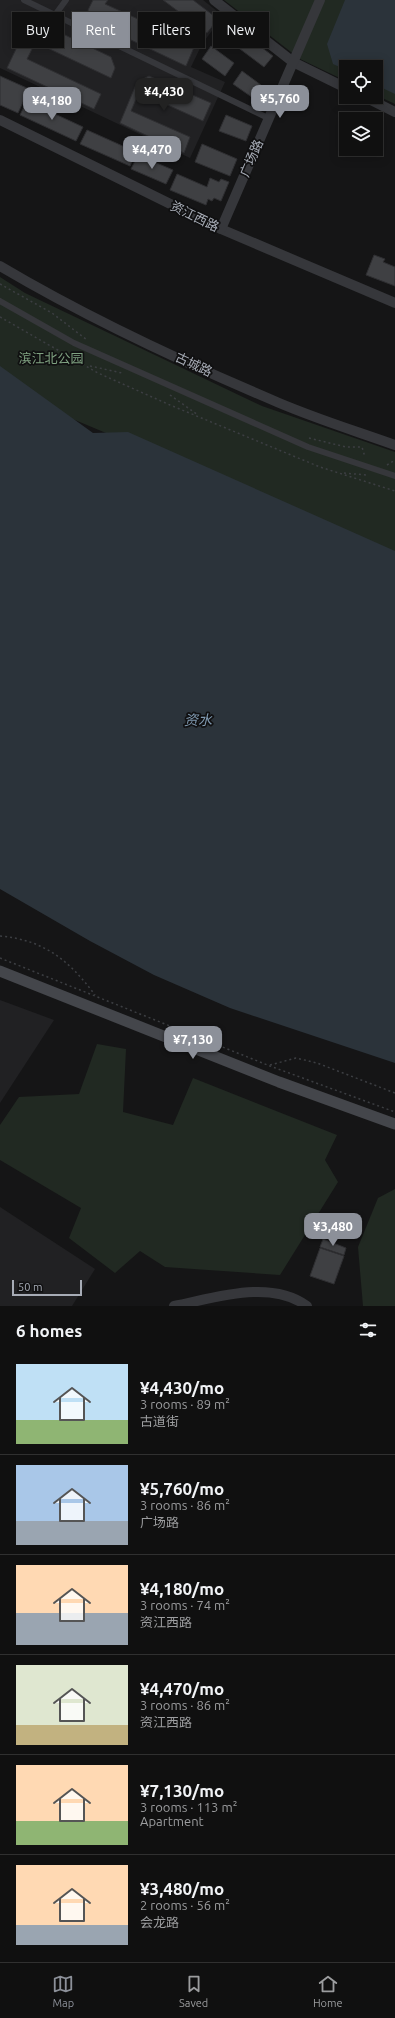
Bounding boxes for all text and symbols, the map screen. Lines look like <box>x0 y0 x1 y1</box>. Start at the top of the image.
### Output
chip: Buy <box>12 12 64 48</box>
chip: Rent <box>72 12 130 48</box>
chip: Filters <box>138 12 205 48</box>
chip: New <box>213 12 269 48</box>
map controls <box>339 60 383 156</box>
button: locate <box>339 60 383 104</box>
pin: ¥4,430 <box>131 78 197 112</box>
text: ¥4,430 <box>144 84 184 98</box>
pin: ¥5,760 <box>247 85 313 119</box>
pin: ¥4,180 <box>19 87 85 121</box>
text: ¥5,760 <box>260 91 300 105</box>
text: ¥4,180 <box>32 93 72 107</box>
button: layers <box>339 112 383 156</box>
pin: ¥4,470 <box>119 136 185 170</box>
street label: 广场路 <box>237 137 265 179</box>
text: ¥4,470 <box>132 142 172 156</box>
street label: 资江西路 <box>169 198 221 234</box>
street label: 古城路 <box>173 349 215 379</box>
park label: 滨江北公园 <box>18 351 84 365</box>
water label: 资水 <box>184 712 213 728</box>
pin: ¥7,130 <box>160 1026 226 1060</box>
text: ¥7,130 <box>173 1032 213 1046</box>
pin: ¥3,480 <box>300 1213 366 1247</box>
text: ¥3,480 <box>313 1219 353 1233</box>
scale bar <box>12 1278 82 1297</box>
text: 50 m <box>18 1281 42 1293</box>
icon: filters <box>357 1319 379 1341</box>
text: 6 homes <box>16 1321 82 1340</box>
text: ¥4,430/mo <box>140 1378 224 1397</box>
icon: home <box>48 1380 96 1428</box>
text: 3 rooms · 89 m² <box>140 1397 230 1411</box>
text: 古道街 <box>140 1414 179 1428</box>
text: ¥5,760/mo <box>140 1479 224 1498</box>
icon: home <box>48 1481 96 1529</box>
text: 3 rooms · 86 m² <box>140 1498 230 1512</box>
text: 广场路 <box>140 1515 179 1529</box>
text: ¥4,180/mo <box>140 1579 224 1598</box>
icon: home <box>48 1581 96 1629</box>
text: 3 rooms · 74 m² <box>140 1598 230 1612</box>
text: 资江西路 <box>140 1615 192 1629</box>
text: ¥4,470/mo <box>140 1679 224 1698</box>
icon: home <box>48 1681 96 1729</box>
text: 3 rooms · 86 m² <box>140 1698 230 1712</box>
text: 资江西路 <box>140 1715 192 1729</box>
icon: home <box>48 1781 96 1829</box>
text: ¥7,130/mo <box>140 1781 224 1800</box>
text: 3 rooms · 113 m² <box>140 1800 237 1814</box>
text: Apartment <box>140 1814 204 1828</box>
text: ¥3,480/mo <box>140 1879 224 1898</box>
icon: home <box>48 1881 96 1929</box>
text: 2 rooms · 56 m² <box>140 1898 230 1912</box>
text: 会龙路 <box>140 1915 179 1929</box>
tab: Map <box>52 1973 74 2009</box>
tab: Saved <box>179 1973 208 2009</box>
tab: Home <box>313 1973 343 2009</box>

